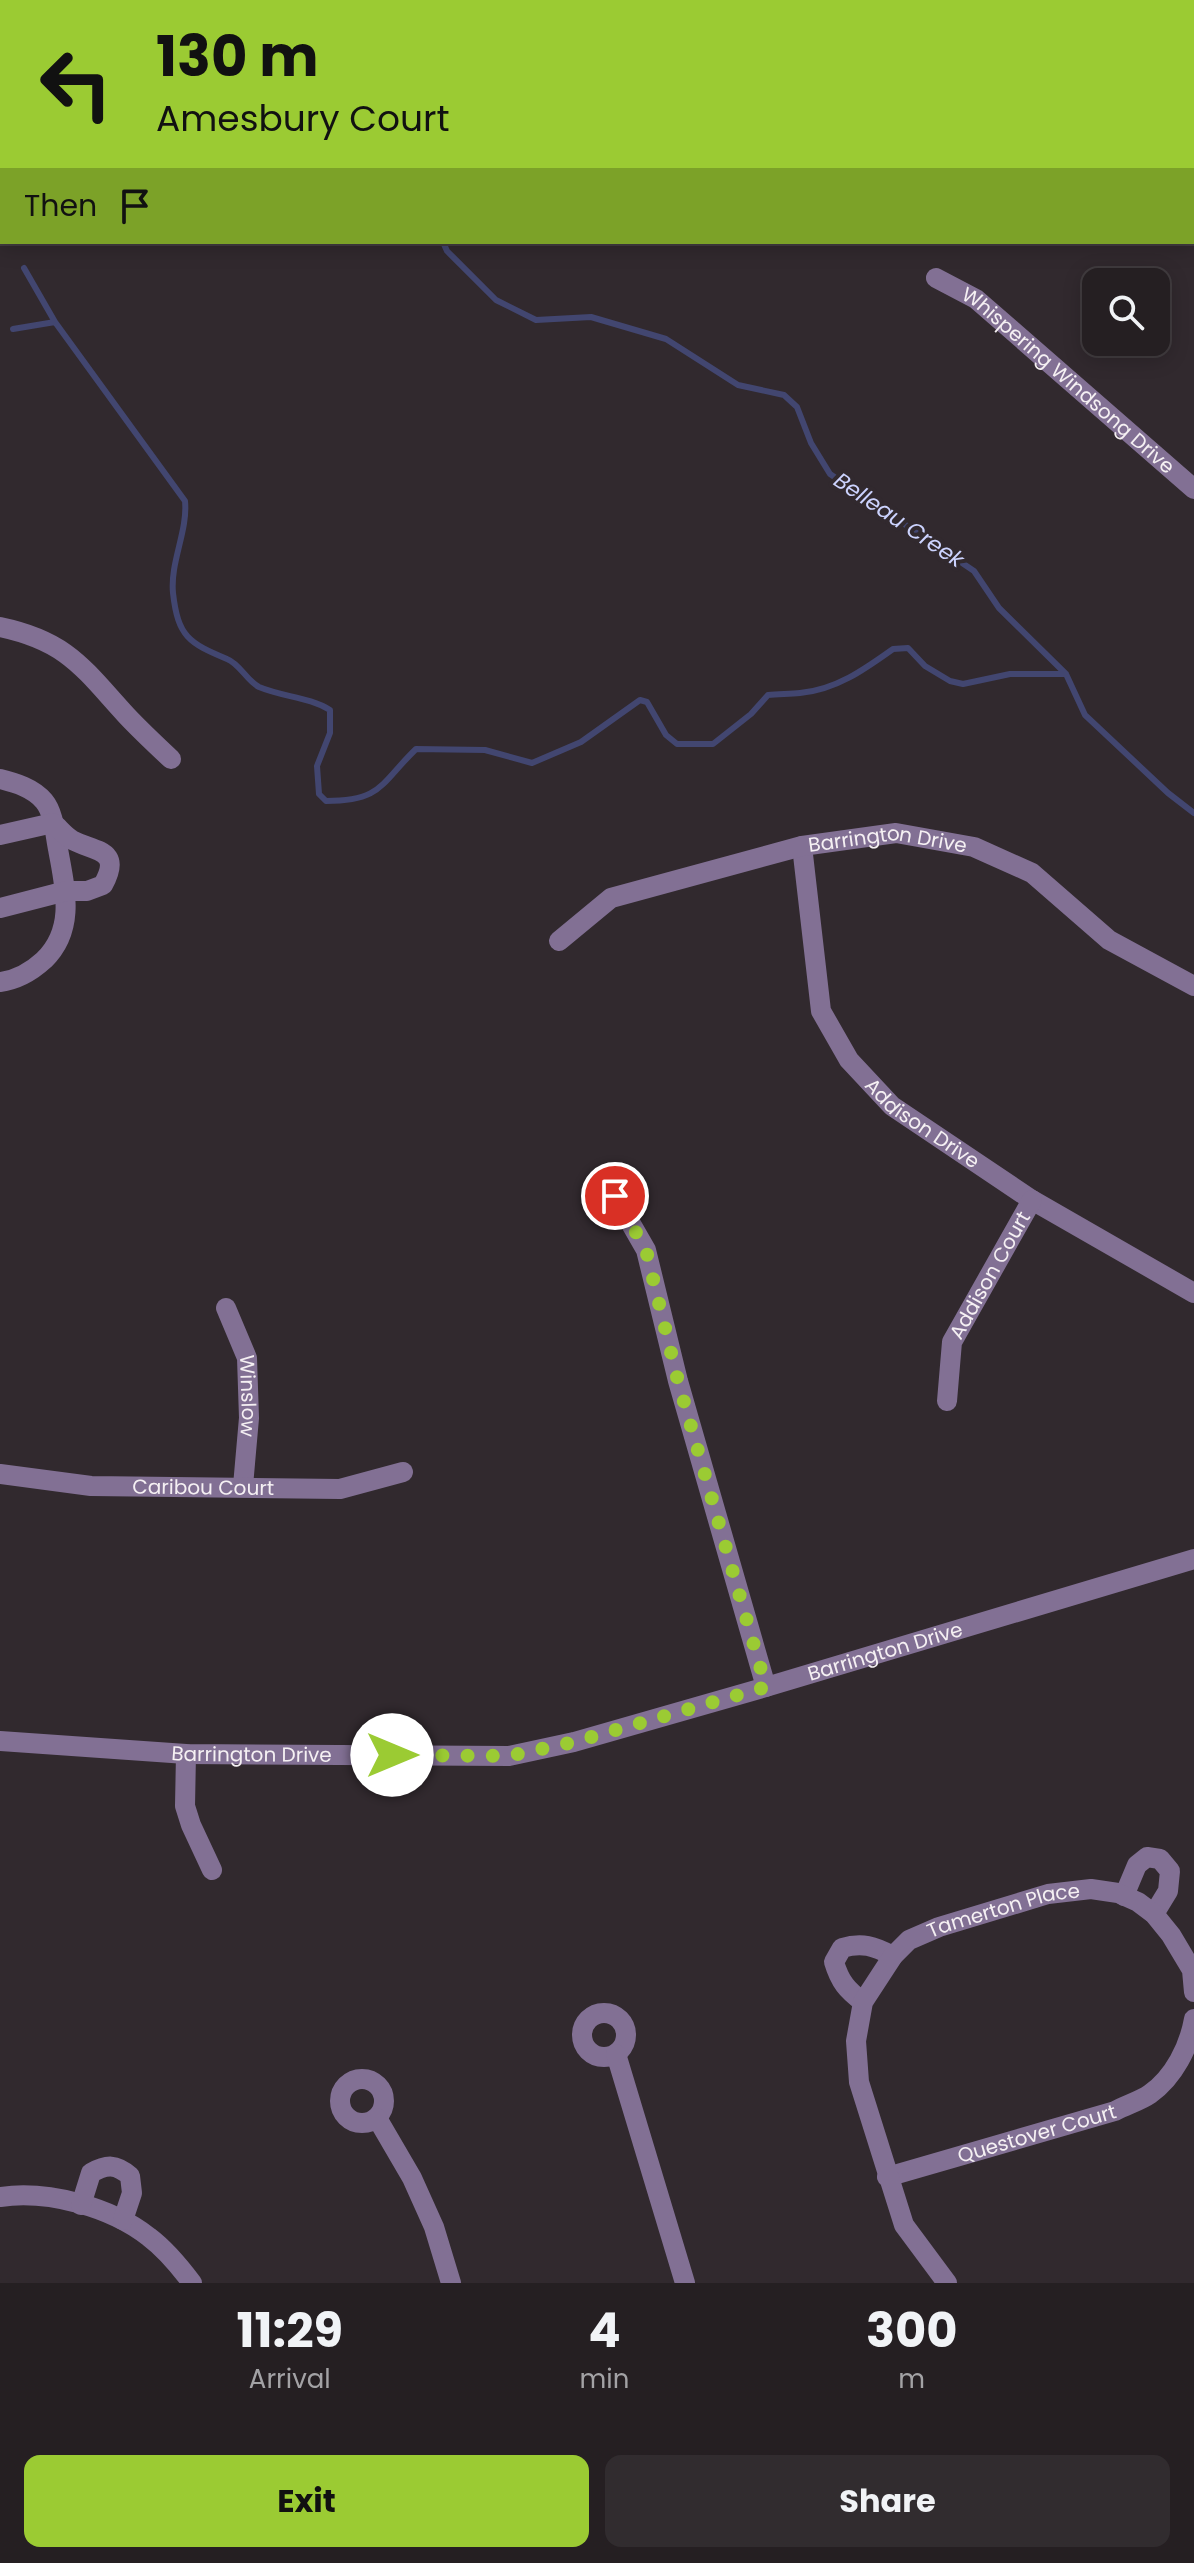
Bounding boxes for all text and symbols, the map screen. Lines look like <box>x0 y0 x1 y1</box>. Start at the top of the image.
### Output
text: 130 m <box>156 17 319 96</box>
icon: left <box>24 32 128 136</box>
text: Amesbury Court <box>156 93 450 144</box>
text: Then <box>24 184 97 227</box>
icon: arrive <box>113 184 157 228</box>
map controls <box>1082 268 1170 356</box>
button: search <box>1082 268 1170 356</box>
street label: Whispering Windsong Drive <box>957 280 1181 480</box>
water label: Belleau Creek <box>828 465 972 576</box>
street label: Barrington Drive <box>806 819 969 859</box>
street label: Addison Drive <box>859 1072 985 1175</box>
pin <box>581 1162 649 1230</box>
icon: arrive <box>593 1174 637 1218</box>
street label: Addison Court <box>942 1206 1037 1344</box>
street label: Winslow <box>233 1354 263 1438</box>
street label: Caribou Court <box>132 1472 274 1502</box>
street label: Barrington Drive <box>804 1615 966 1688</box>
position arrow <box>350 1713 434 1797</box>
street label: Barrington Drive <box>170 1739 332 1769</box>
street label: Tamerton Place <box>922 1876 1081 1945</box>
street label: Questover Court <box>954 2097 1119 2170</box>
text: 11:29 <box>236 2297 343 2364</box>
text: 4 <box>588 2297 621 2364</box>
text: 300 <box>866 2297 958 2364</box>
text: Arrival <box>249 2361 331 2397</box>
text: min <box>580 2361 629 2397</box>
text: m <box>898 2361 925 2397</box>
button: Exit <box>24 2455 589 2547</box>
button: Share <box>605 2455 1170 2547</box>

